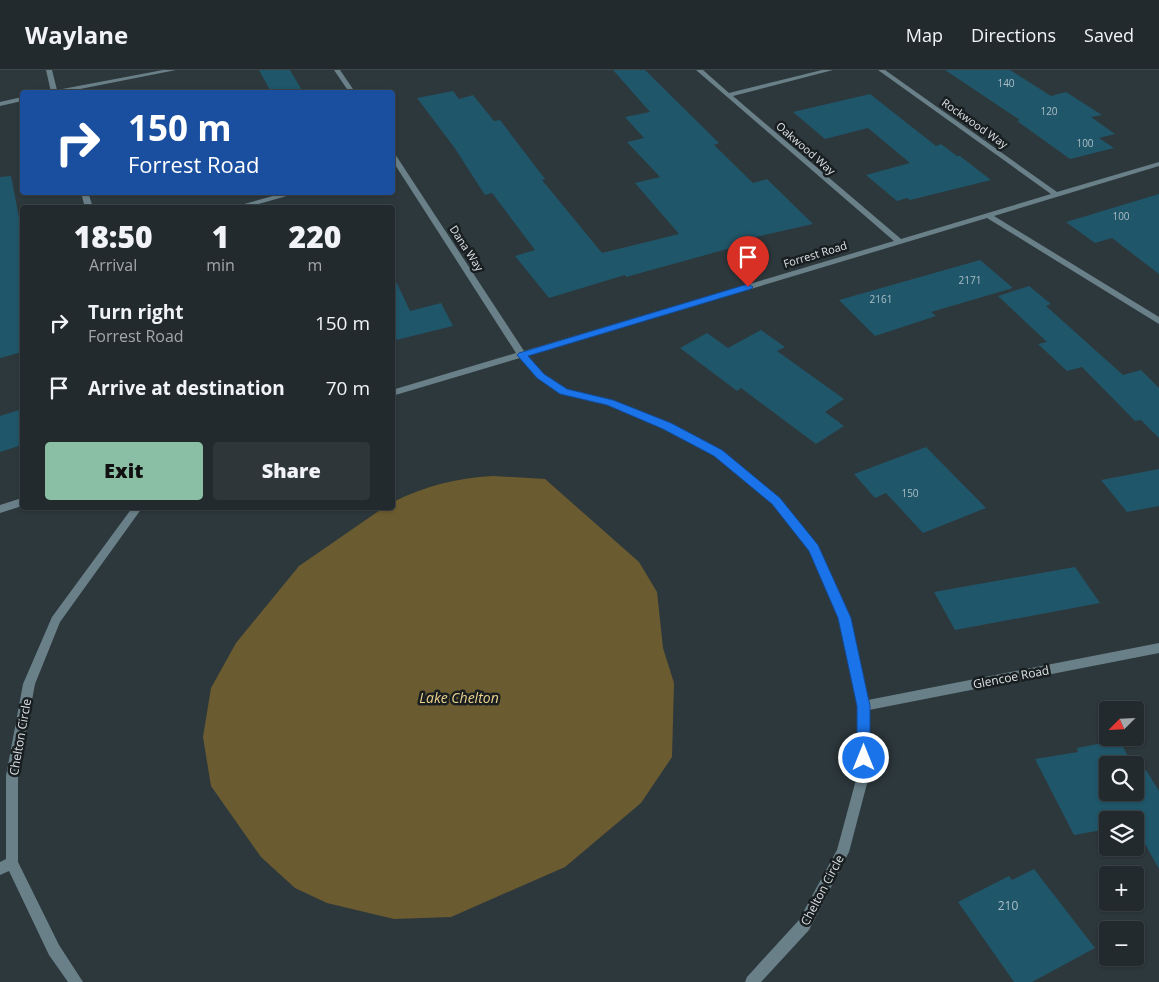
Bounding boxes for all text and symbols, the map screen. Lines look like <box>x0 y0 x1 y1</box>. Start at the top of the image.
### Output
text: Waylane <box>25 18 128 51</box>
text: Map <box>906 23 943 47</box>
text: Directions <box>971 23 1056 47</box>
text: Saved <box>1084 23 1134 47</box>
house number: 140 <box>997 76 1015 90</box>
street label: Rockwood Way <box>939 95 1011 152</box>
text: 150 m <box>128 104 232 151</box>
house number: 120 <box>1040 104 1058 118</box>
icon: right <box>45 110 110 175</box>
street label: Oakwood Way <box>773 118 839 178</box>
house number: 100 <box>1076 136 1094 150</box>
text: Forrest Road <box>128 149 259 179</box>
house number: 100 <box>1112 209 1130 223</box>
text: 18:50 <box>74 216 153 257</box>
text: 1 <box>212 216 229 257</box>
text: 220 <box>289 216 341 257</box>
street label: Dana Way <box>447 222 488 274</box>
pin <box>727 236 769 287</box>
street label: Forrest Road <box>781 237 849 271</box>
icon: arrive <box>734 243 762 271</box>
text: Arrival <box>89 254 137 276</box>
text: min <box>206 254 235 276</box>
text: m <box>308 254 322 276</box>
house number: 2171 <box>959 273 981 287</box>
house number: 2161 <box>870 292 892 306</box>
text: Turn right <box>88 299 183 325</box>
icon: right <box>45 309 73 337</box>
text: 150 m <box>315 310 370 336</box>
text: Forrest Road <box>88 325 184 347</box>
icon: arrive <box>45 374 73 402</box>
text: Arrive at destination <box>88 375 285 401</box>
text: 70 m <box>326 375 370 401</box>
button: Exit <box>45 442 203 500</box>
button: Share <box>213 442 370 500</box>
house number: 150 <box>901 486 919 500</box>
street label: Glencoe Road <box>971 661 1051 693</box>
water label: Lake Chelton <box>419 688 499 707</box>
street label: Chelton Circle <box>5 697 35 777</box>
north arrow <box>1099 701 1144 746</box>
map controls <box>1099 701 1144 966</box>
position arrow <box>837 731 889 783</box>
button: search <box>1099 756 1144 801</box>
button: layers <box>1099 811 1144 856</box>
street label: Chelton Circle <box>796 851 848 928</box>
button: + <box>1099 866 1144 911</box>
house number: 210 <box>998 897 1018 914</box>
button: − <box>1099 921 1144 966</box>

